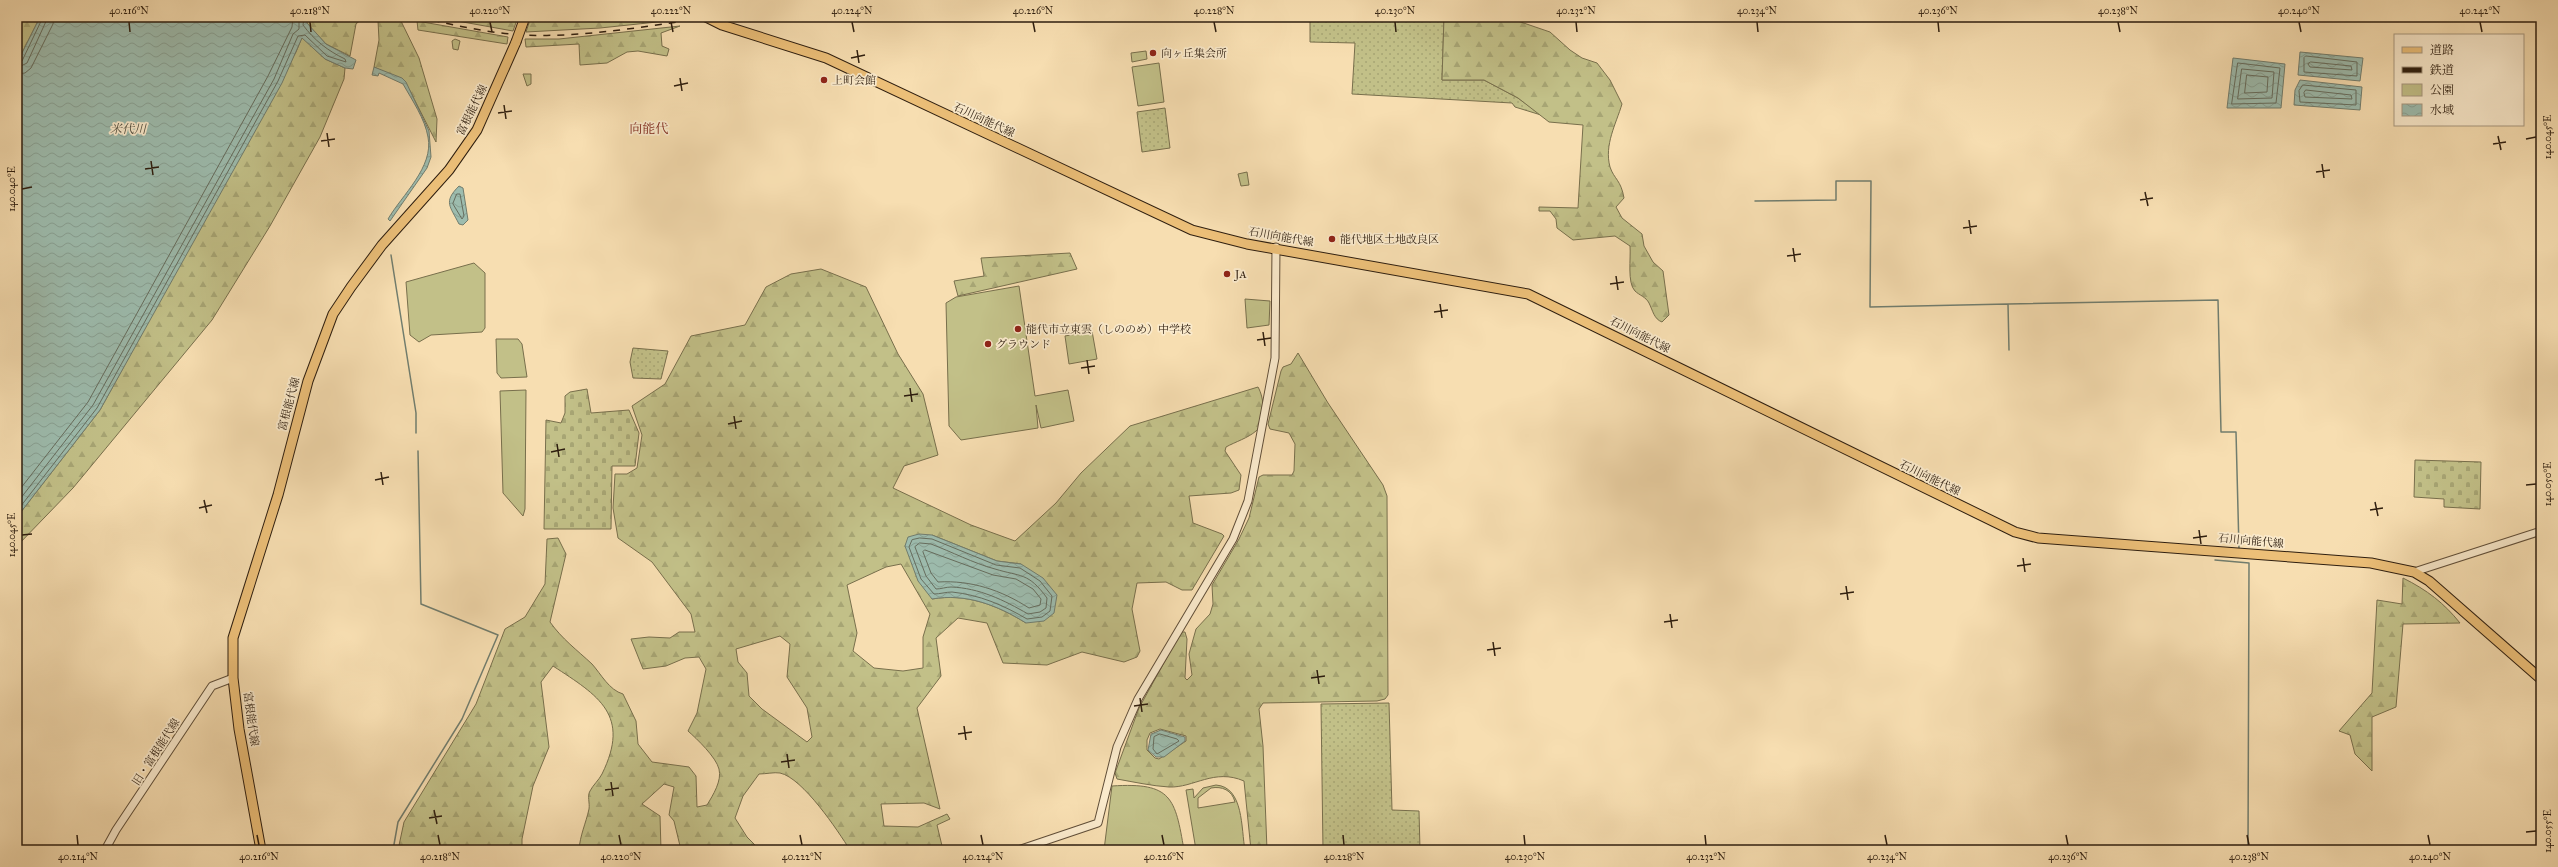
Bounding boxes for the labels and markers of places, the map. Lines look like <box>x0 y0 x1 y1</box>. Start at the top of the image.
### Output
place label: 向ヶ丘集会所 <box>1161 47 1227 60</box>
marker: 向ヶ丘集会所 <box>1148 48 1158 58</box>
place label: 上町会館 <box>832 74 876 87</box>
marker: 上町会館 <box>819 75 829 85</box>
place label: 能代地区土地改良区 <box>1340 233 1439 246</box>
marker: 能代地区土地改良区 <box>1327 234 1337 244</box>
place label: JA <box>1234 268 1247 282</box>
marker: JA <box>1222 269 1232 279</box>
place label: 能代市立東雲（しののめ）中学校 <box>1026 323 1191 336</box>
marker: 能代市立東雲（しののめ）中学校 <box>1013 324 1023 334</box>
place label: グラウンド <box>996 338 1051 351</box>
marker: グラウンド <box>983 339 993 349</box>

